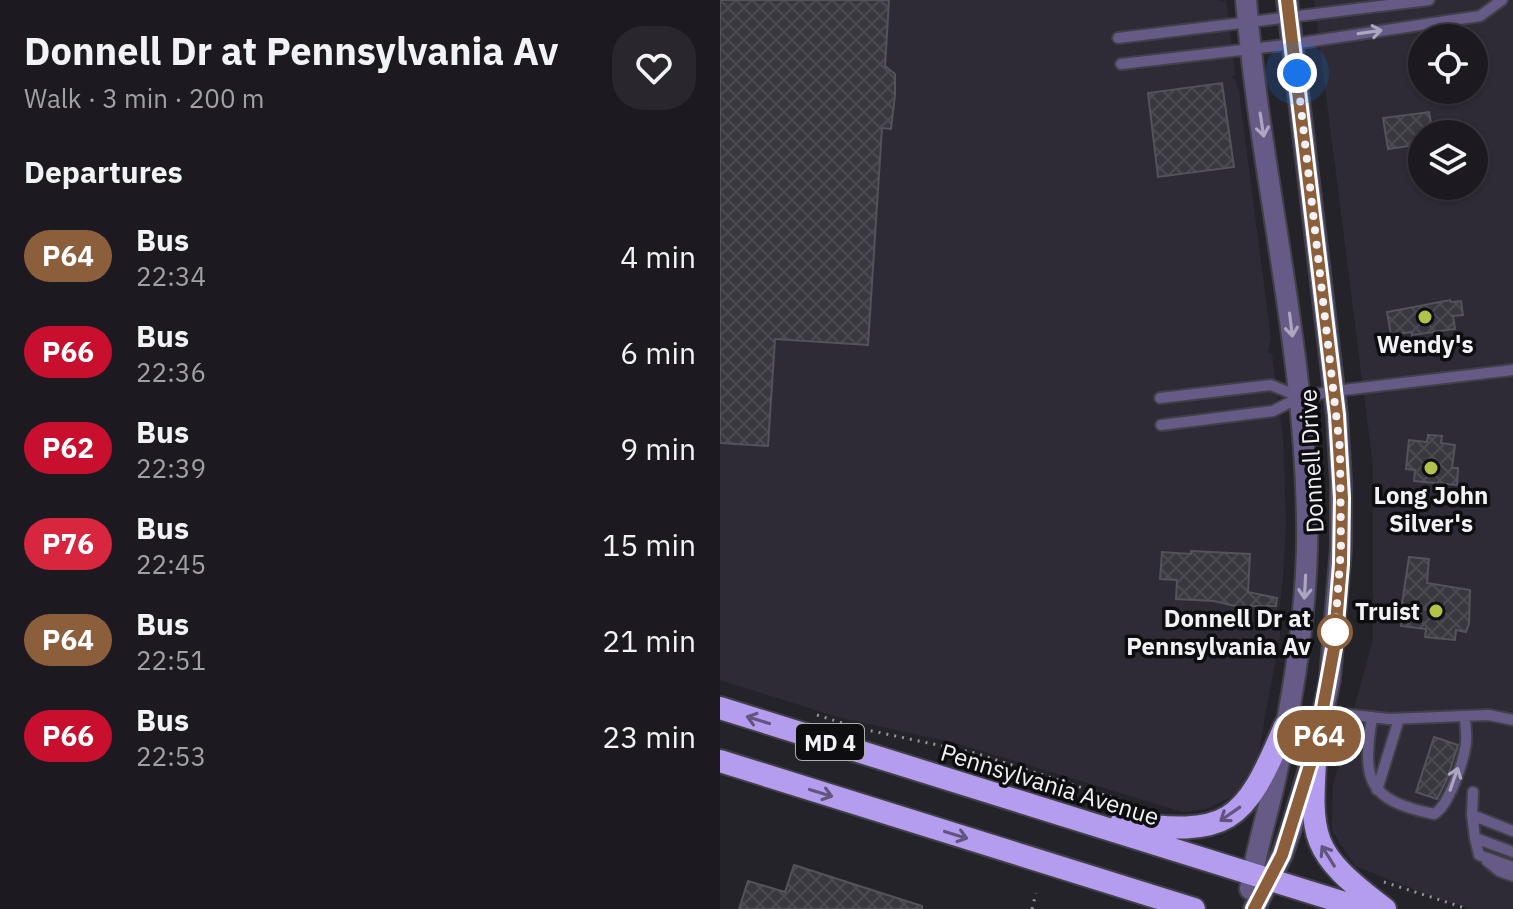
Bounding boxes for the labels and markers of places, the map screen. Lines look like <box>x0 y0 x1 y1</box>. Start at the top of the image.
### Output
marker: Wendy's <box>1416 308 1434 326</box>
place label: Wendy's <box>1377 328 1473 360</box>
marker: Long John Silver's <box>1422 459 1440 477</box>
place label: Long John Silver's <box>1374 479 1488 539</box>
place label: Truist <box>1355 595 1420 627</box>
place label: Donnell Dr at Pennsylvania Av <box>1126 602 1311 662</box>
marker: Truist <box>1427 602 1445 620</box>
marker: Donnell Dr at Pennsylvania Av <box>1318 615 1352 649</box>

